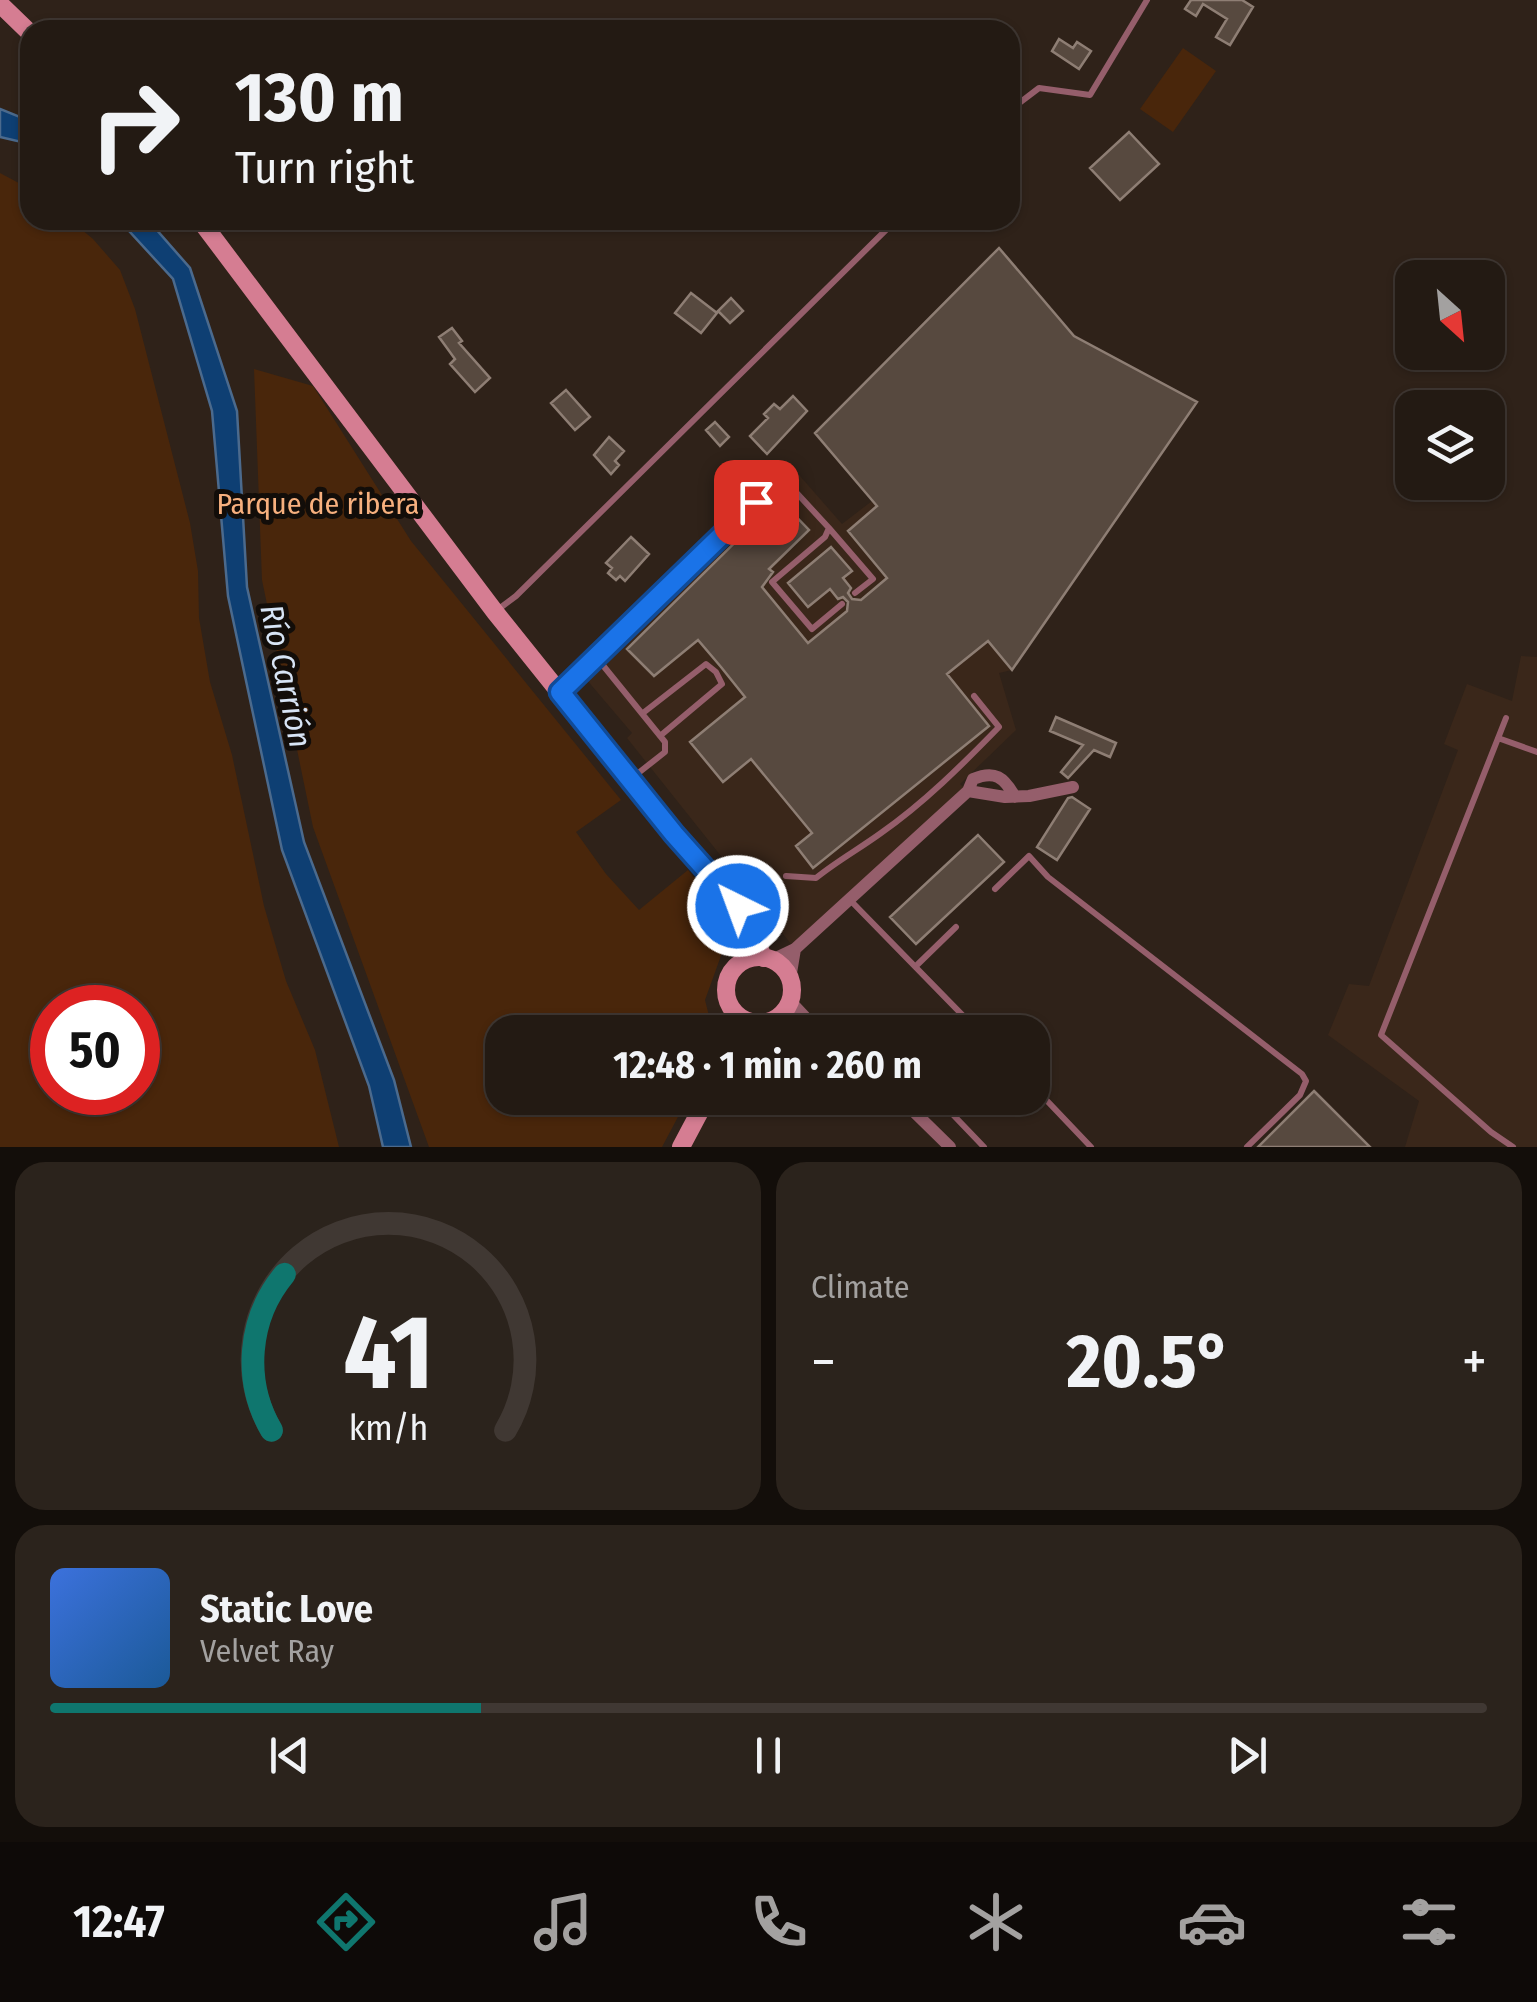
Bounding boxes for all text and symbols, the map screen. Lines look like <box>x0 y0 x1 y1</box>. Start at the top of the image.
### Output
text: 130 m <box>235 56 404 140</box>
icon: right <box>70 60 200 190</box>
text: Turn right <box>235 141 414 195</box>
north arrow <box>1395 260 1505 370</box>
map controls <box>1395 260 1505 500</box>
button: layers <box>1395 390 1505 500</box>
pin <box>714 460 799 545</box>
icon: arrive <box>729 475 784 530</box>
park label: Parque de ribera <box>216 486 420 522</box>
water label: Río Carrión <box>252 601 320 751</box>
position arrow <box>686 854 790 958</box>
speed limit sign: 50 <box>30 985 160 1115</box>
text: 12:48 · 1 min · 260 m <box>613 1042 922 1088</box>
text: Climate <box>811 1268 910 1306</box>
text: 41 <box>343 1291 433 1416</box>
text: 20.5° <box>1067 1317 1231 1407</box>
text: − <box>811 1329 836 1395</box>
text: + <box>1462 1329 1487 1395</box>
text: km/h <box>348 1407 428 1449</box>
text: Static Love <box>200 1586 373 1632</box>
text: Velvet Ray <box>200 1632 334 1670</box>
icon: previous <box>262 1728 317 1783</box>
icon: pause <box>741 1728 796 1783</box>
icon: next <box>1220 1728 1275 1783</box>
icon: directions <box>311 1887 381 1957</box>
icon: music <box>528 1887 598 1957</box>
icon: phone <box>744 1887 814 1957</box>
icon: climate <box>961 1887 1031 1957</box>
icon: car <box>1177 1887 1247 1957</box>
icon: filters <box>1394 1887 1464 1957</box>
text: 12:47 <box>73 1895 165 1949</box>

